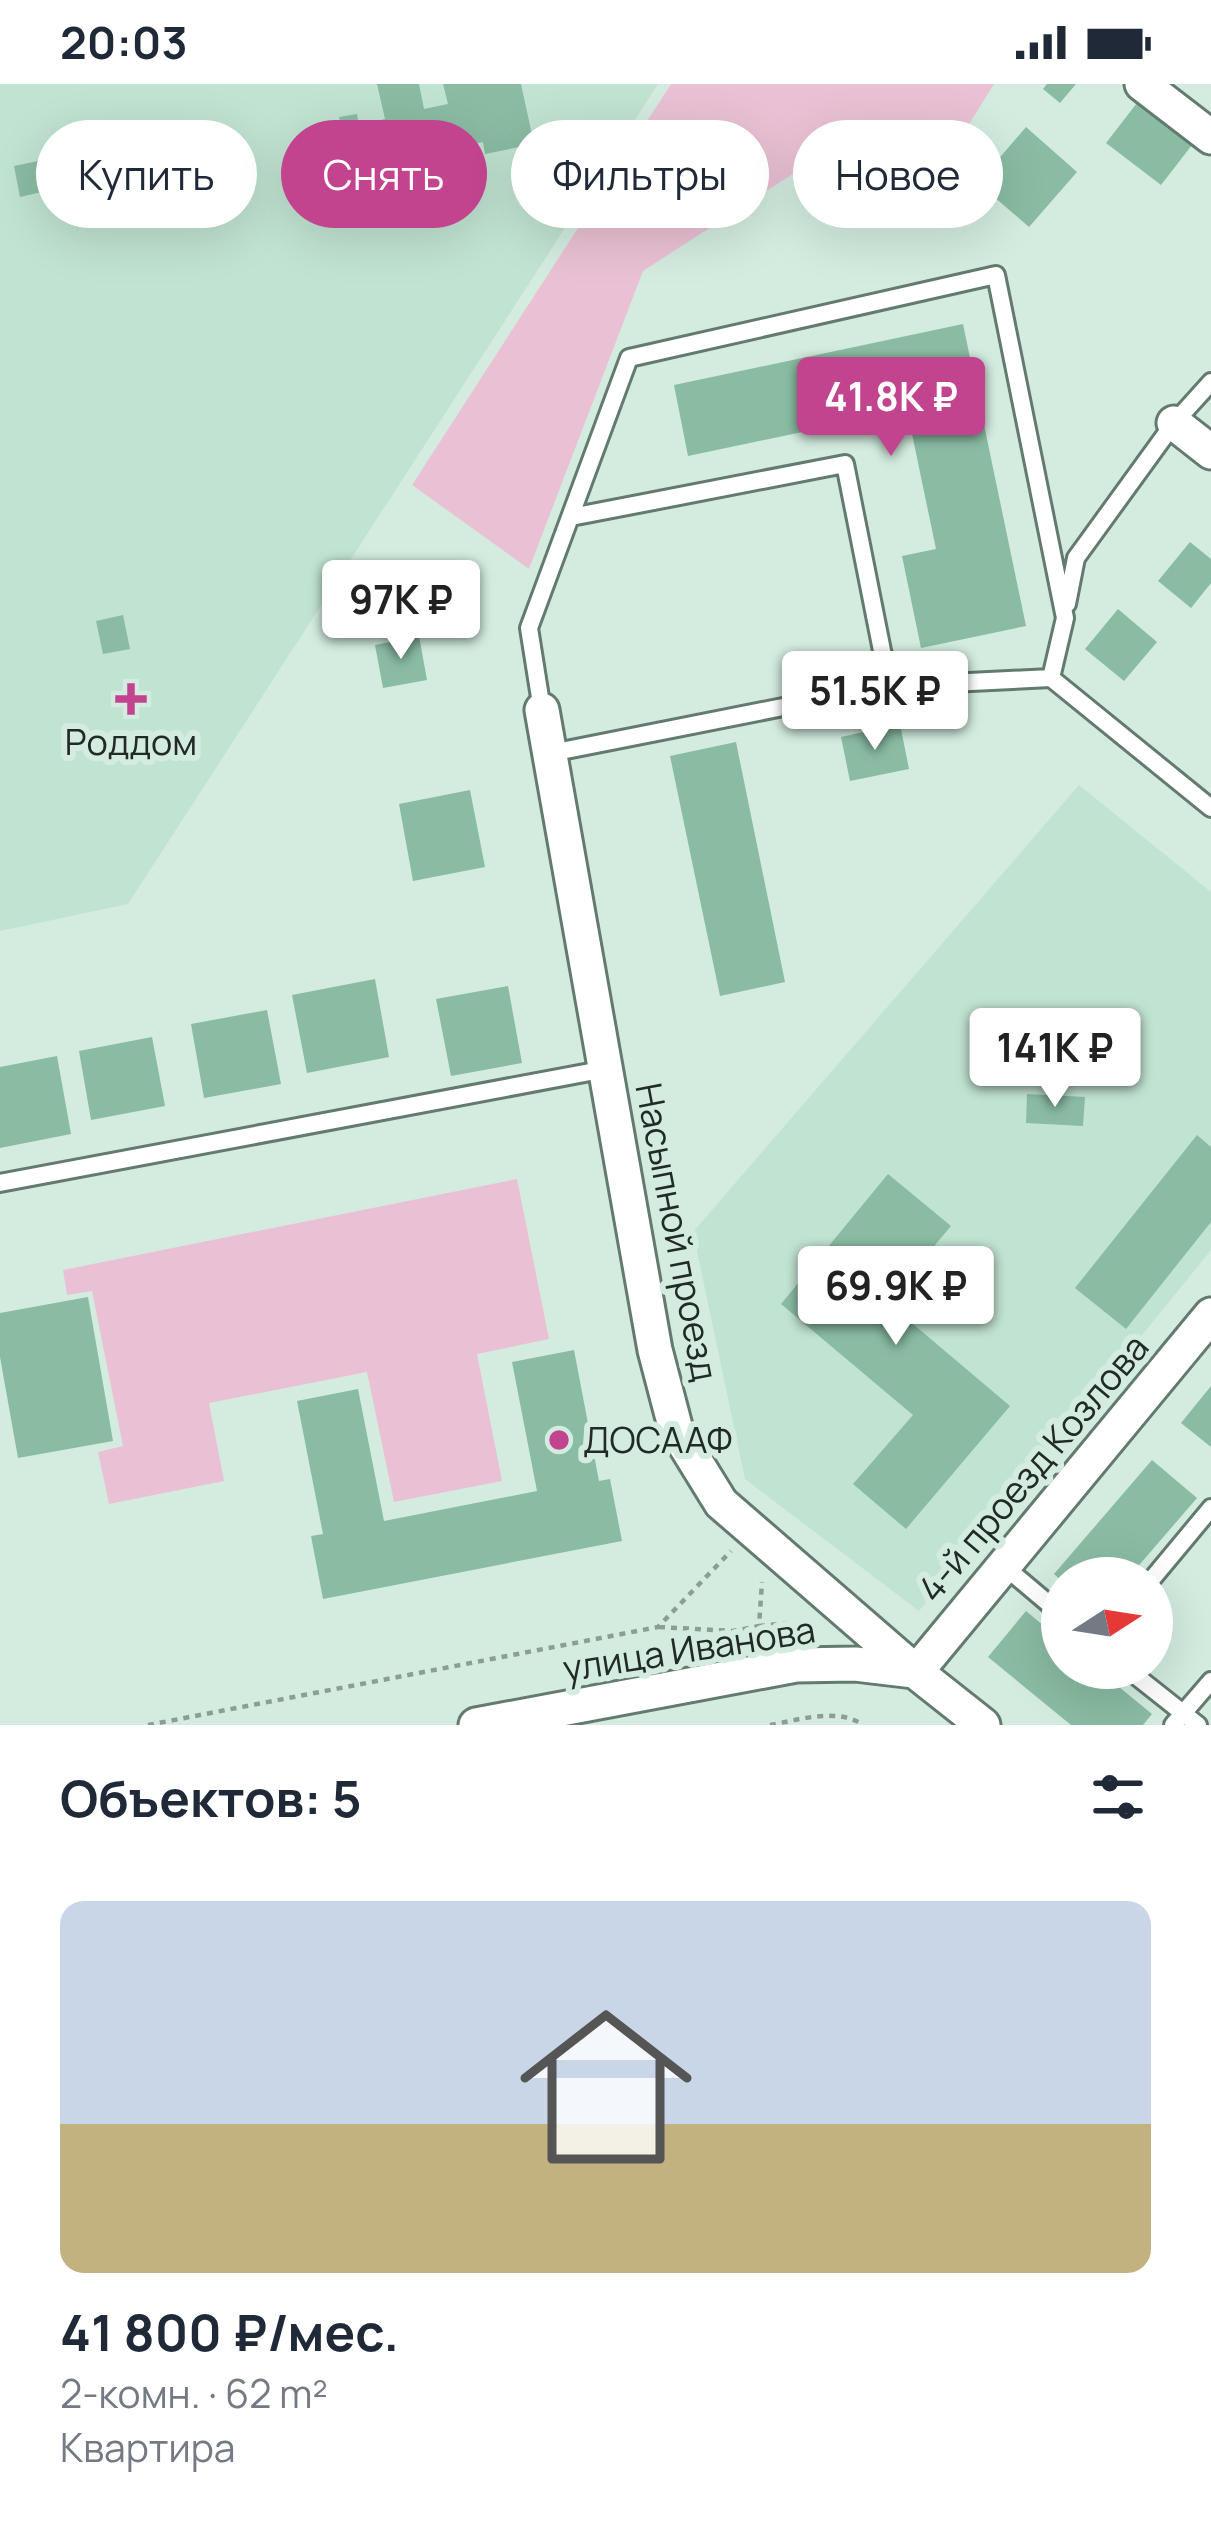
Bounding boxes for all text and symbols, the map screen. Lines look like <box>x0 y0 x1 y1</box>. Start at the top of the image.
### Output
text: 20:03 <box>60 11 188 73</box>
chip: Купить <box>36 120 257 228</box>
chip: Снять <box>281 120 487 228</box>
chip: Фильтры <box>511 120 769 228</box>
chip: Новое <box>793 120 1003 228</box>
pin: 41.8K ₽ <box>780 357 1002 459</box>
text: 41.8K ₽ <box>824 369 958 423</box>
pin: 97K ₽ <box>317 560 485 662</box>
text: 97K ₽ <box>349 572 453 626</box>
pin: 51.5K ₽ <box>764 651 986 753</box>
text: 51.5K ₽ <box>809 663 941 717</box>
marker: Роддом <box>115 683 147 715</box>
place label: Роддом <box>65 717 197 766</box>
pin: 141K ₽ <box>957 1008 1153 1110</box>
text: 141K ₽ <box>997 1020 1113 1074</box>
street label: Насыпной проезд <box>625 1079 730 1385</box>
pin: 69.9K ₽ <box>785 1246 1007 1348</box>
text: 69.9K ₽ <box>825 1258 967 1312</box>
street label: 4-й проезд Козлова <box>906 1324 1159 1612</box>
place label: ДОСААФ <box>583 1415 732 1464</box>
marker: ДОСААФ <box>546 1427 572 1453</box>
north arrow <box>1041 1557 1173 1689</box>
map controls <box>1041 1557 1173 1689</box>
street label: улица Иванова <box>559 1604 819 1693</box>
text: Объектов: 5 <box>60 1763 362 1832</box>
icon: filters <box>1085 1764 1151 1830</box>
icon: home <box>498 1979 714 2195</box>
text: 41 800 ₽/мес. <box>60 2297 399 2366</box>
text: 2-комн. · 62 m² <box>60 2366 328 2420</box>
text: Квартира <box>60 2420 235 2474</box>

